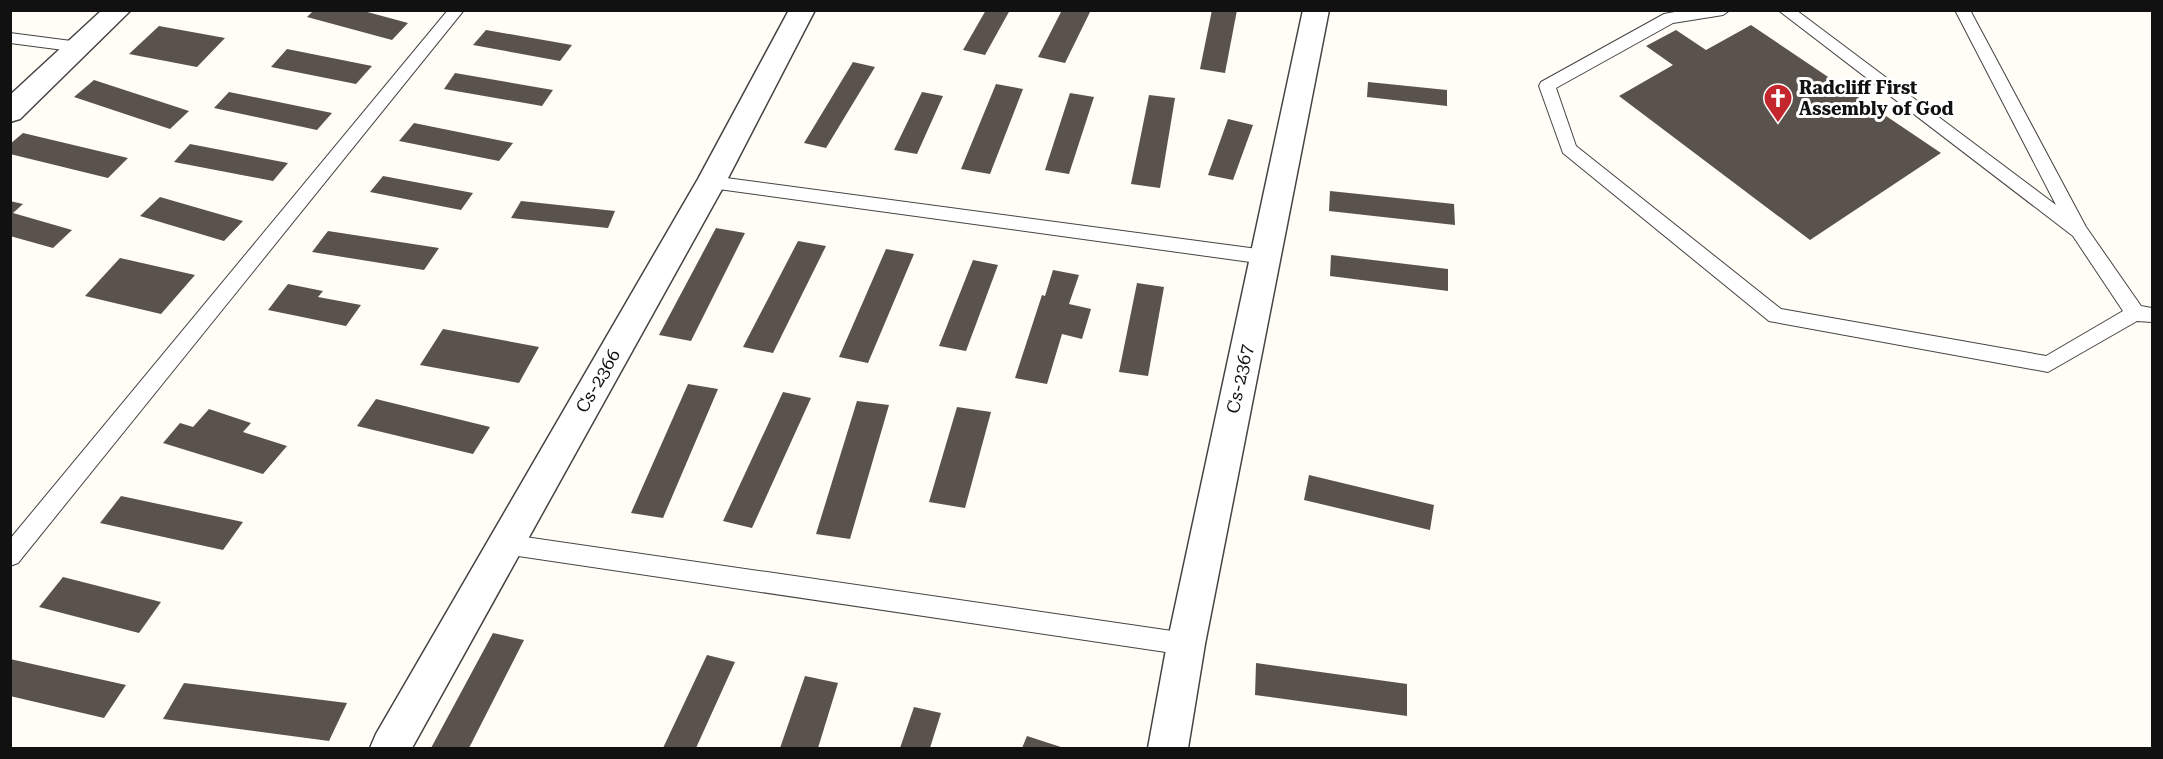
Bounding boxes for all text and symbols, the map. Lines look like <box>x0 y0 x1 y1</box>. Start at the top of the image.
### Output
place label: Radcliff First Assembly of God <box>1799 77 1954 119</box>
church icon: Radcliff First Assembly of God <box>1762 82 1794 124</box>
street label: Cs-2367 <box>1222 342 1257 415</box>
street label: Cs-2366 <box>571 345 624 416</box>

